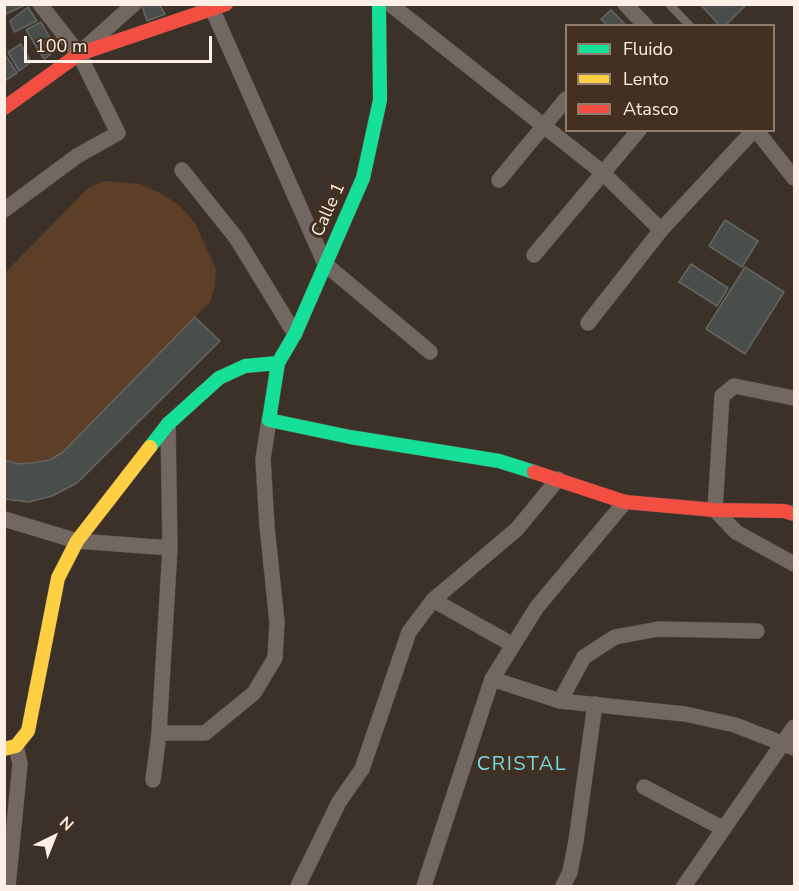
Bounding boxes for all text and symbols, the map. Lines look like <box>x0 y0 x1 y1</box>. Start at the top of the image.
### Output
scale bar <box>27 24 214 62</box>
legend <box>565 24 775 132</box>
text: 100 m <box>35 34 87 58</box>
text: Fluido <box>623 37 673 61</box>
text: Lento <box>623 67 669 91</box>
text: Atasco <box>623 97 679 121</box>
street label: Calle 1 <box>308 180 350 240</box>
district label: CRISTAL <box>477 753 567 777</box>
north arrow <box>24 807 84 867</box>
text: N <box>54 812 78 836</box>

